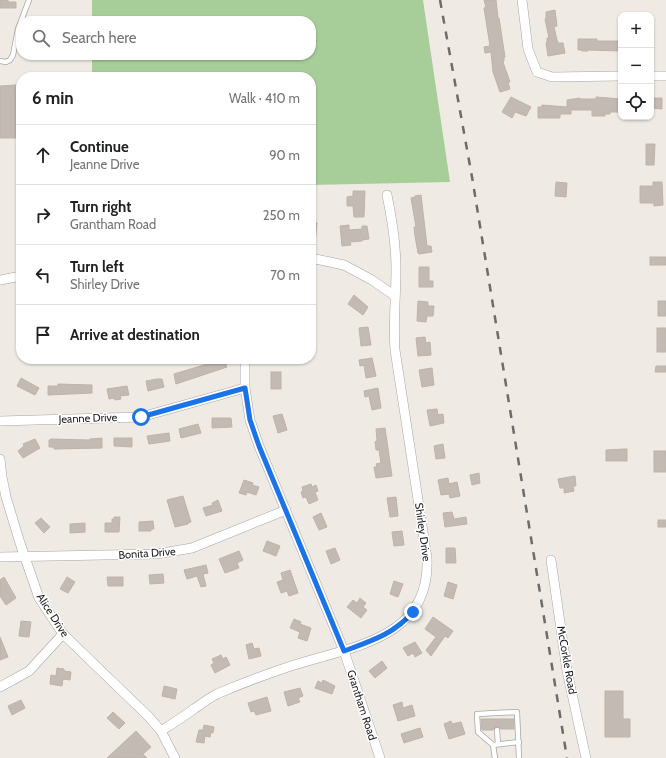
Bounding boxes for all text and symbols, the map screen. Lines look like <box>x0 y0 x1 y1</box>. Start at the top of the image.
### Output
map controls <box>618 12 654 120</box>
button: + <box>618 12 654 48</box>
search box <box>16 16 316 60</box>
icon: search <box>30 27 52 49</box>
text: Search here <box>62 29 137 47</box>
button: − <box>618 48 654 84</box>
button: locate <box>618 84 654 120</box>
text: 6 min <box>32 88 74 108</box>
text: Walk · 410 m <box>229 90 300 106</box>
text: Continue <box>70 138 129 156</box>
icon: ahead <box>32 144 54 166</box>
text: 90 m <box>269 147 300 163</box>
text: Jeanne Drive <box>70 156 139 172</box>
text: Turn right <box>70 198 131 216</box>
icon: right <box>32 204 54 226</box>
text: 250 m <box>263 207 300 223</box>
text: Grantham Road <box>70 216 156 232</box>
text: Turn left <box>70 258 124 276</box>
icon: left <box>32 264 54 286</box>
text: 70 m <box>270 267 300 283</box>
text: Shirley Drive <box>70 276 140 292</box>
icon: arrive <box>32 324 54 346</box>
text: Arrive at destination <box>70 326 200 344</box>
route start <box>132 408 150 426</box>
street label: Jeanne Drive <box>57 410 118 426</box>
street label: Shirley Drive <box>412 502 434 563</box>
street label: Bonita Drive <box>118 544 176 562</box>
street label: Alice Drive <box>34 591 73 640</box>
route end <box>404 603 422 621</box>
street label: McCorkle Road <box>554 625 580 695</box>
street label: Grantham Road <box>344 668 380 742</box>

